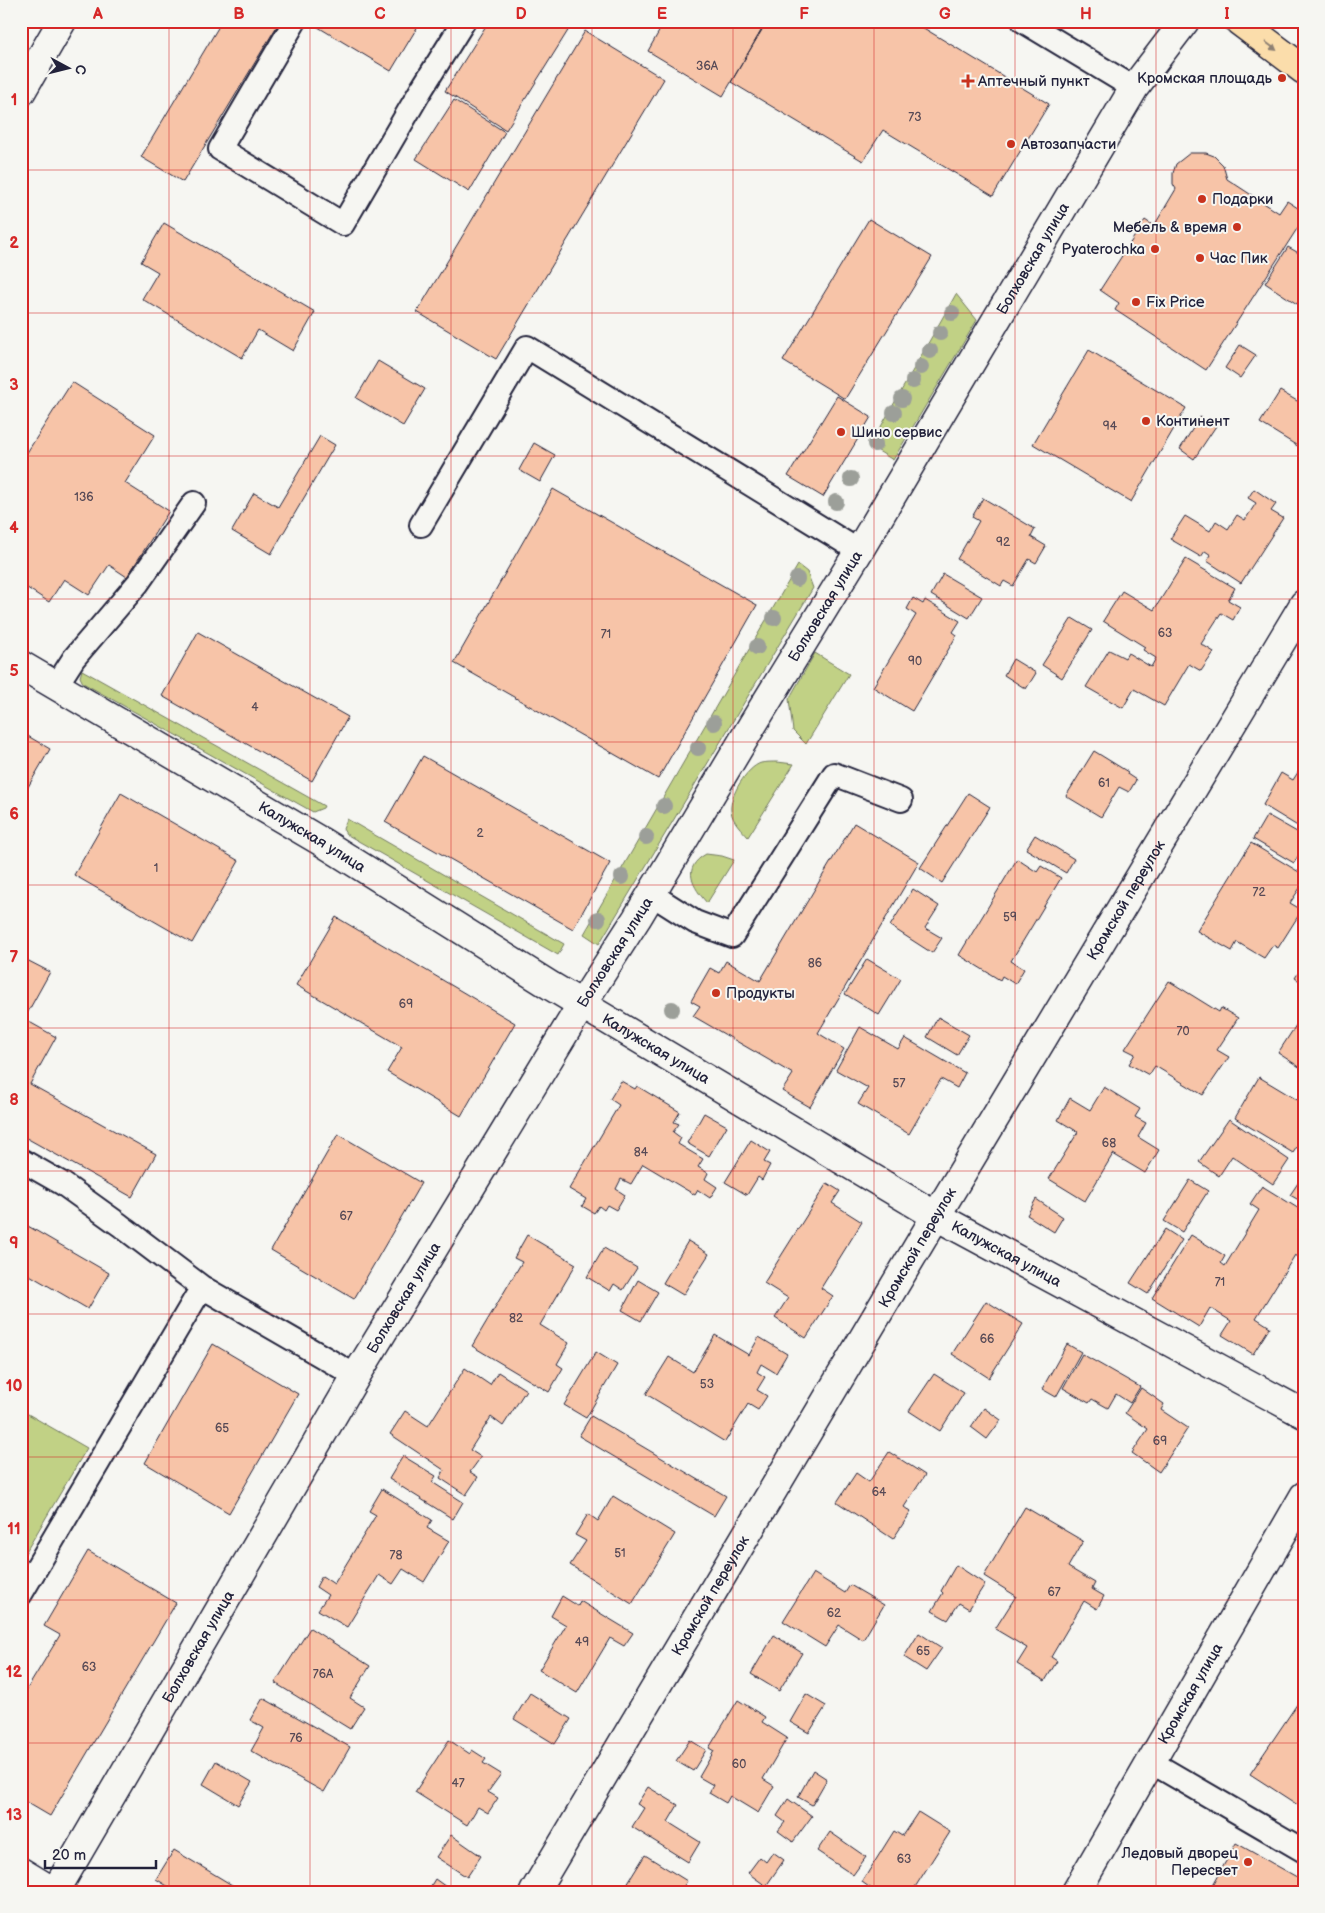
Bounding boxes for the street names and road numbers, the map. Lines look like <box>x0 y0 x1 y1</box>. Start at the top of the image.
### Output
street label: Болховская улица <box>992 199 1073 318</box>
street label: Болховская улица <box>784 547 867 665</box>
street label: Калужская улица <box>255 797 369 877</box>
street label: Кромской переулок <box>1083 837 1169 964</box>
street label: Болховская улица <box>573 894 657 1011</box>
street label: Калужская улица <box>599 1009 713 1088</box>
street label: Кромской переулок <box>874 1184 961 1311</box>
street label: Калужская улица <box>948 1217 1065 1291</box>
street label: Болховская улица <box>363 1238 445 1357</box>
street label: Кромской переулок <box>667 1532 753 1659</box>
street label: Болховская улица <box>158 1587 238 1706</box>
street label: Кромская улица <box>1154 1639 1227 1748</box>

